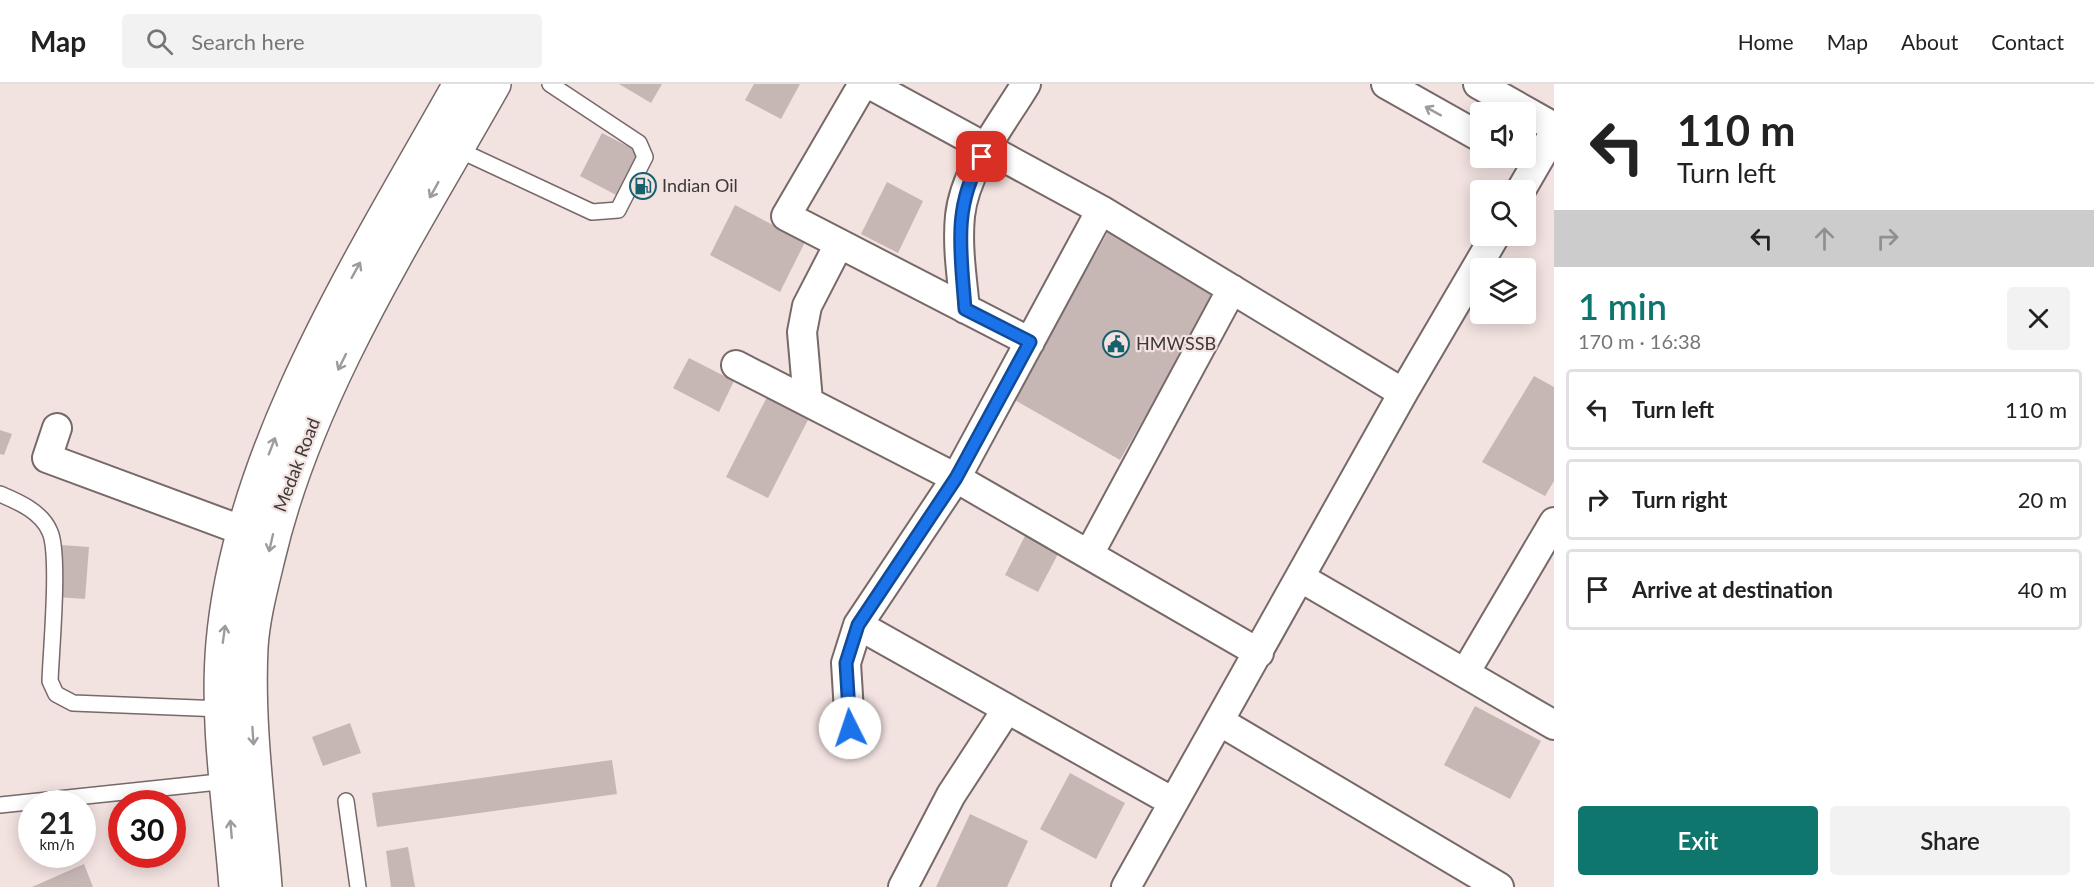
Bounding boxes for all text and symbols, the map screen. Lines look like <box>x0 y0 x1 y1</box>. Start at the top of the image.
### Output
search box <box>122 14 542 68</box>
text: Map <box>30 24 86 58</box>
icon: search <box>143 25 176 58</box>
text: Search here <box>191 28 305 55</box>
text: Home <box>1738 29 1794 54</box>
text: Map <box>1827 29 1868 54</box>
text: About <box>1901 29 1958 54</box>
text: Contact <box>1991 29 2064 54</box>
map controls <box>1470 102 1536 324</box>
button: sound <box>1470 102 1536 168</box>
one-way arrow <box>1425 104 1442 116</box>
text: 110 m <box>1677 105 1795 155</box>
icon: left <box>1578 108 1656 186</box>
pin <box>956 131 1007 182</box>
icon: arrive <box>965 140 998 173</box>
text: Turn left <box>1677 156 1776 189</box>
fuel station icon: Indian Oil <box>628 171 658 201</box>
place label: Indian Oil <box>662 174 738 196</box>
button: search <box>1470 180 1536 246</box>
one-way arrow <box>428 181 440 198</box>
icon: left <box>1745 222 1778 255</box>
icon: ahead <box>1808 222 1841 255</box>
icon: right <box>1871 222 1904 255</box>
button: layers <box>1470 258 1536 324</box>
one-way arrow <box>350 262 362 279</box>
text: 1 min <box>1578 284 1667 328</box>
button: close <box>2007 287 2070 350</box>
public building icon: HMWSSB <box>1101 329 1131 359</box>
text: 170 m · 16:38 <box>1578 329 1701 353</box>
place label: HMWSSB <box>1136 332 1216 354</box>
one-way arrow <box>336 352 348 370</box>
icon: left <box>1581 393 1614 426</box>
text: Turn left <box>1632 396 1714 423</box>
text: 110 m <box>2005 396 2067 423</box>
street label: Medak Road <box>268 415 324 515</box>
one-way arrow <box>267 437 278 456</box>
icon: right <box>1581 483 1614 516</box>
text: Turn right <box>1632 486 1727 513</box>
text: 20 m <box>2018 486 2067 513</box>
one-way arrow <box>265 533 277 552</box>
icon: arrive <box>1581 573 1614 606</box>
text: Arrive at destination <box>1632 576 1833 603</box>
text: 40 m <box>2018 576 2067 603</box>
one-way arrow <box>219 625 230 645</box>
position arrow <box>818 696 882 760</box>
one-way arrow <box>248 725 259 745</box>
speed limit sign: 30 <box>108 790 186 868</box>
text: 21 <box>40 804 74 840</box>
button: Exit <box>1578 806 1818 875</box>
button: Share <box>1830 806 2070 875</box>
one-way arrow <box>226 819 237 839</box>
text: km/h <box>39 835 75 853</box>

